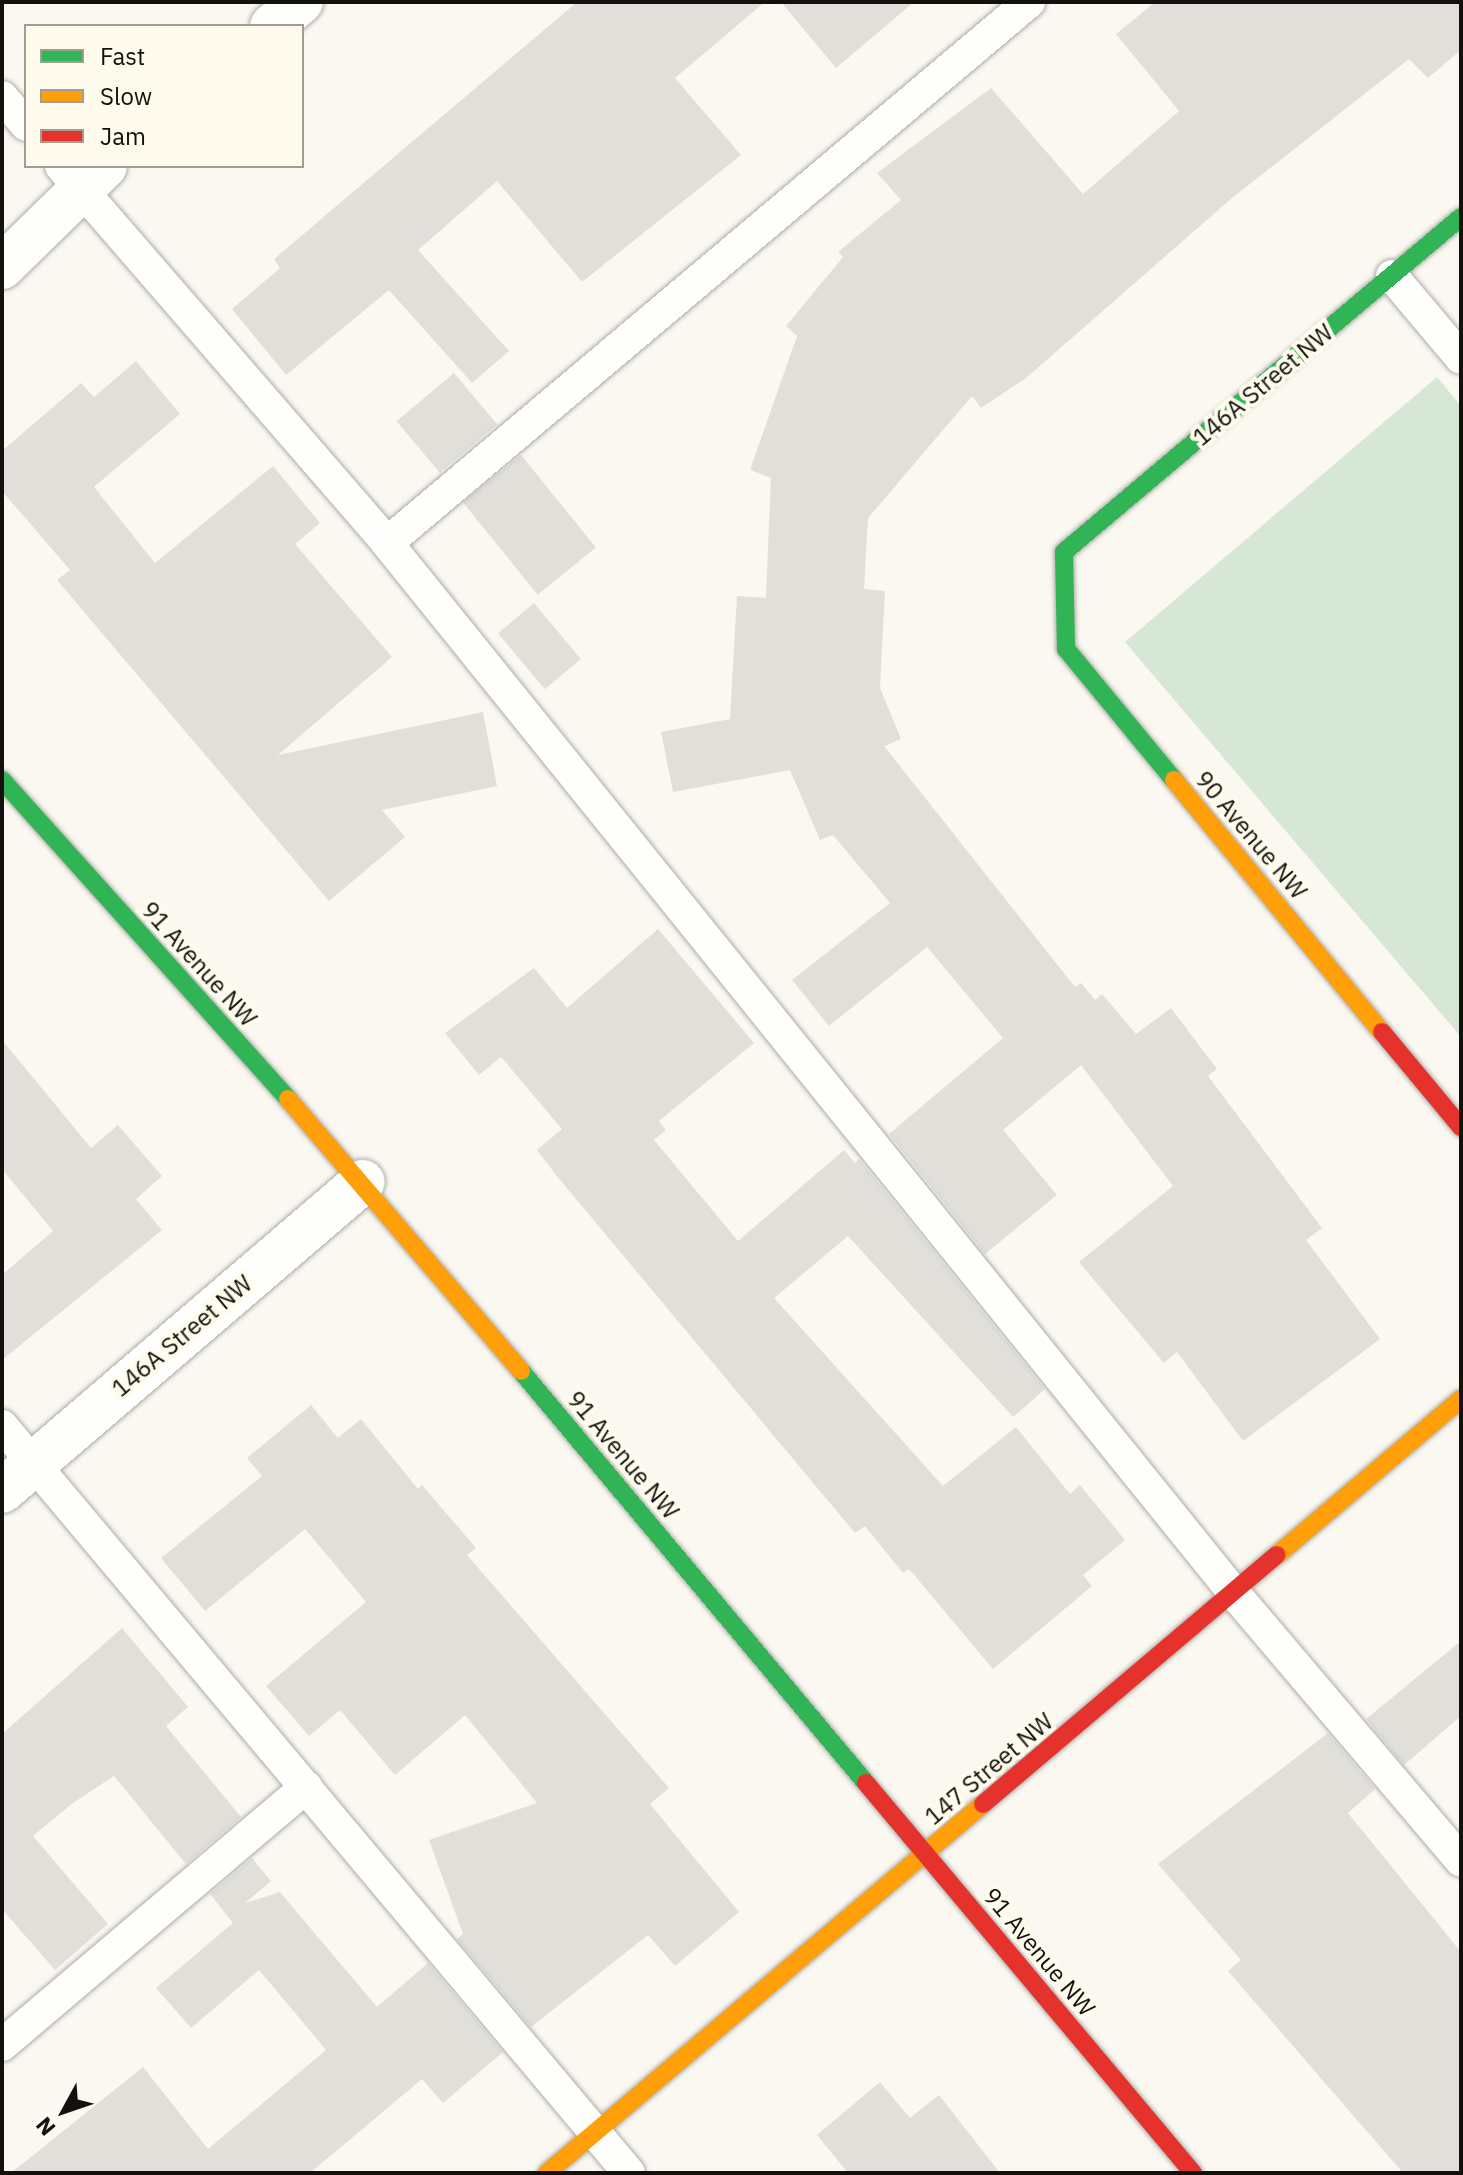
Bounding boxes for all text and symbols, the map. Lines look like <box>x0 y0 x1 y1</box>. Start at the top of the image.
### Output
legend <box>24 24 304 168</box>
text: Fast <box>100 40 145 72</box>
text: Slow <box>100 80 152 112</box>
text: Jam <box>100 120 146 152</box>
street label: 146A Street NW <box>1187 318 1339 452</box>
street label: 90 Avenue NW <box>1189 765 1313 905</box>
street label: 91 Avenue NW <box>135 895 263 1033</box>
street label: 146A Street NW <box>106 1269 258 1403</box>
street label: 91 Avenue NW <box>561 1385 685 1525</box>
street label: 147 Street NW <box>919 1707 1059 1831</box>
street label: 91 Avenue NW <box>977 1882 1101 2022</box>
north arrow <box>24 2071 104 2151</box>
text: N <box>29 2111 61 2142</box>

